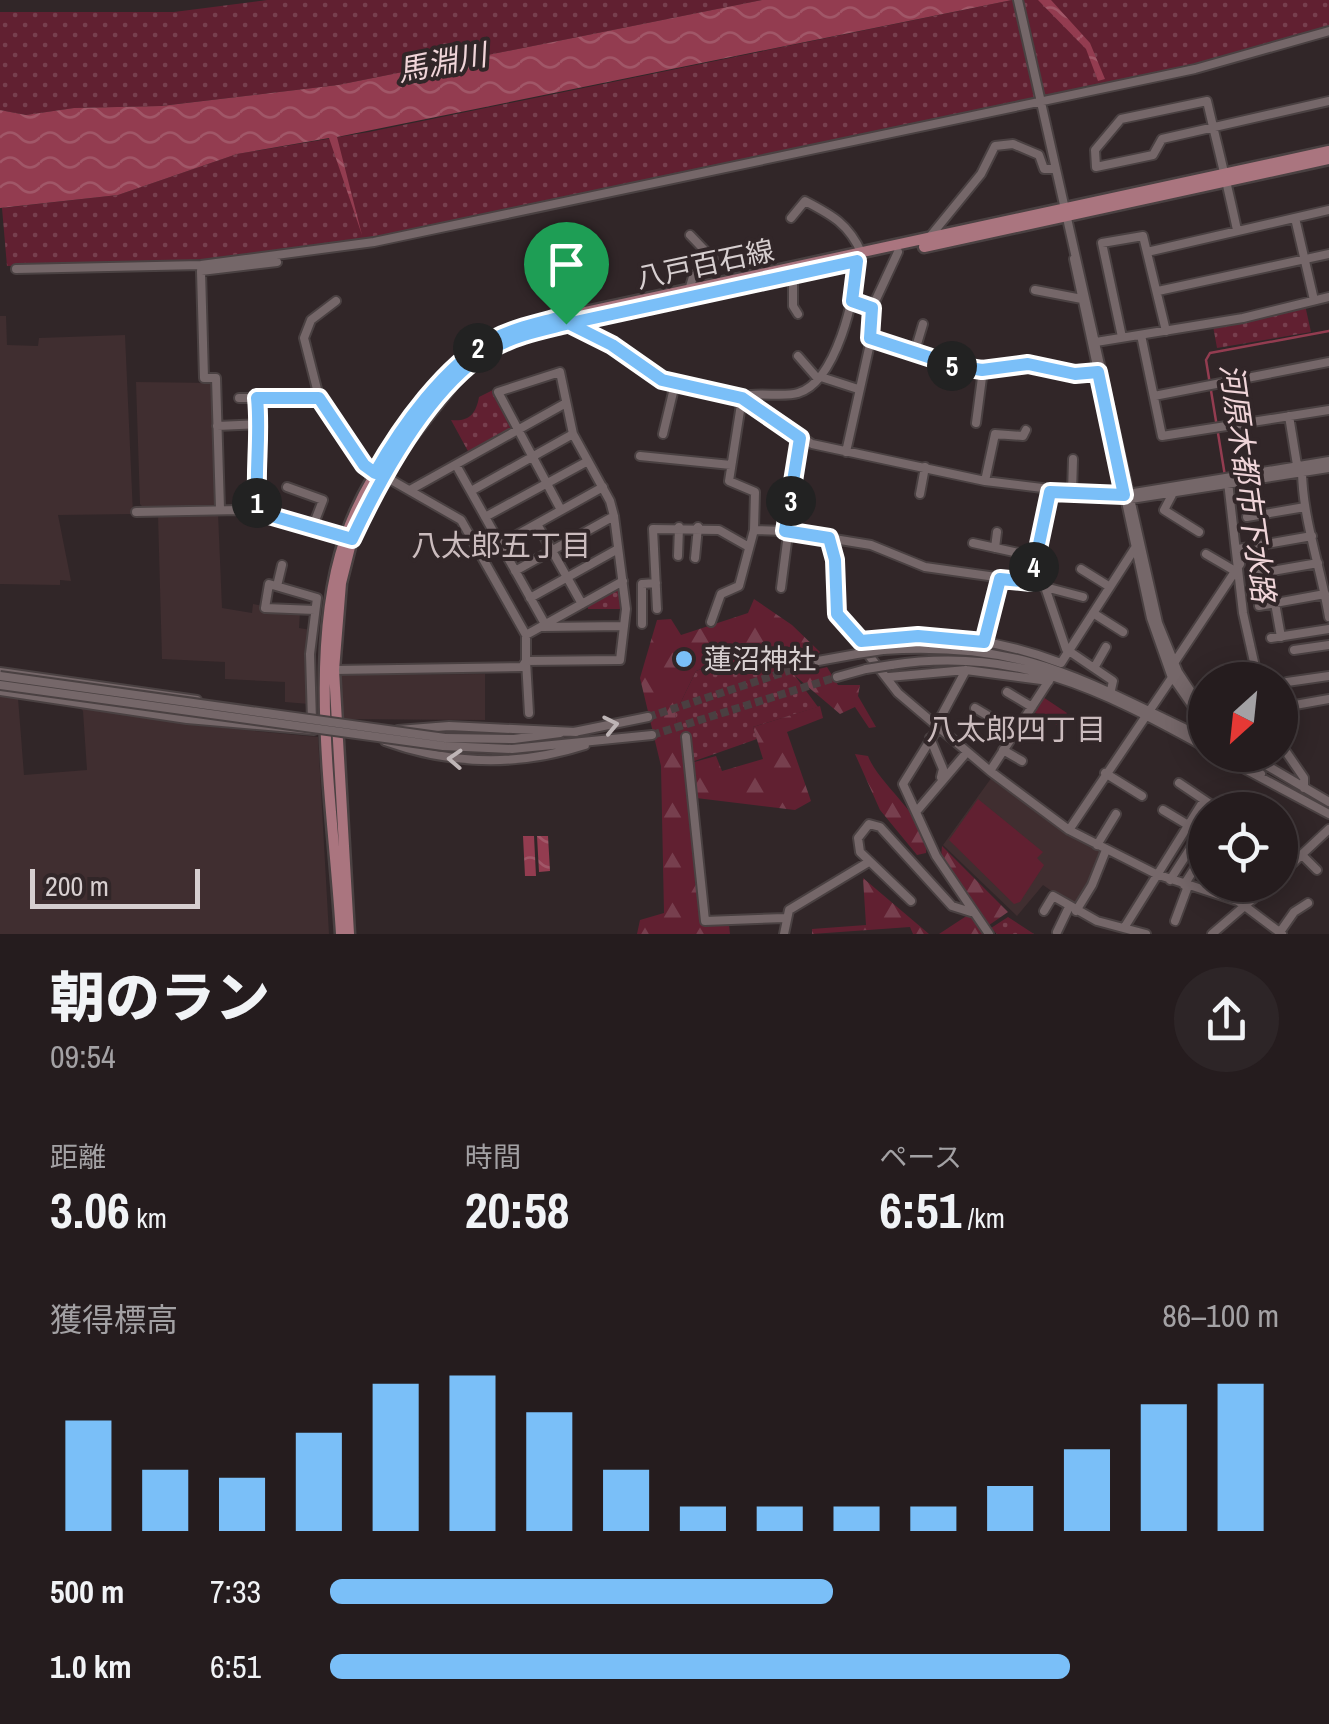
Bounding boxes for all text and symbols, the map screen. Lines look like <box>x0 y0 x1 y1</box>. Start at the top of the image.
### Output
water label: 馬淵川 <box>394 33 493 90</box>
pin <box>524 222 609 325</box>
street label: 八戸百石線 <box>633 231 777 297</box>
icon: arrive <box>539 237 594 292</box>
pin: 2 <box>453 323 503 373</box>
text: 2 <box>472 329 484 367</box>
pin: 5 <box>927 341 977 391</box>
text: 5 <box>946 347 958 385</box>
water label: 河原木都市下水路 <box>1211 361 1285 607</box>
pin: 3 <box>766 476 816 526</box>
pin: 1 <box>232 478 282 528</box>
text: 3 <box>785 482 797 520</box>
text: 1 <box>251 484 263 522</box>
district label: 八太郎五丁目 <box>411 525 591 565</box>
pin: 4 <box>1009 542 1059 592</box>
text: 4 <box>1028 548 1040 586</box>
place label: 蓮沼神社 <box>704 640 816 678</box>
marker: 蓮沼神社 <box>673 648 695 670</box>
north arrow <box>1188 662 1298 772</box>
map controls <box>1188 662 1298 902</box>
district label: 八太郎四丁目 <box>926 709 1106 749</box>
one-way arrow <box>602 716 619 737</box>
one-way arrow <box>446 749 462 770</box>
button: locate <box>1188 792 1298 902</box>
scale bar <box>30 864 200 908</box>
text: 200 m <box>45 867 109 905</box>
text: 朝のラン <box>50 960 270 1034</box>
button: share <box>1174 967 1279 1072</box>
text: 09:54 <box>50 1035 116 1078</box>
text: 距離 <box>50 1138 106 1176</box>
text: 時間 <box>465 1138 521 1176</box>
text: ペース <box>879 1138 962 1176</box>
text: 3.06 <box>50 1176 130 1244</box>
text: 20:58 <box>465 1176 570 1244</box>
text: 6:51 <box>879 1176 961 1244</box>
text: km <box>130 1199 167 1237</box>
text: /km <box>961 1199 1005 1237</box>
text: 86–100 m <box>1162 1294 1279 1337</box>
text: 獲得標高 <box>50 1298 178 1341</box>
text: 500 m <box>50 1570 124 1613</box>
text: 7:33 <box>210 1570 261 1613</box>
text: 1.0 km <box>50 1645 132 1688</box>
text: 6:51 <box>210 1645 261 1688</box>

